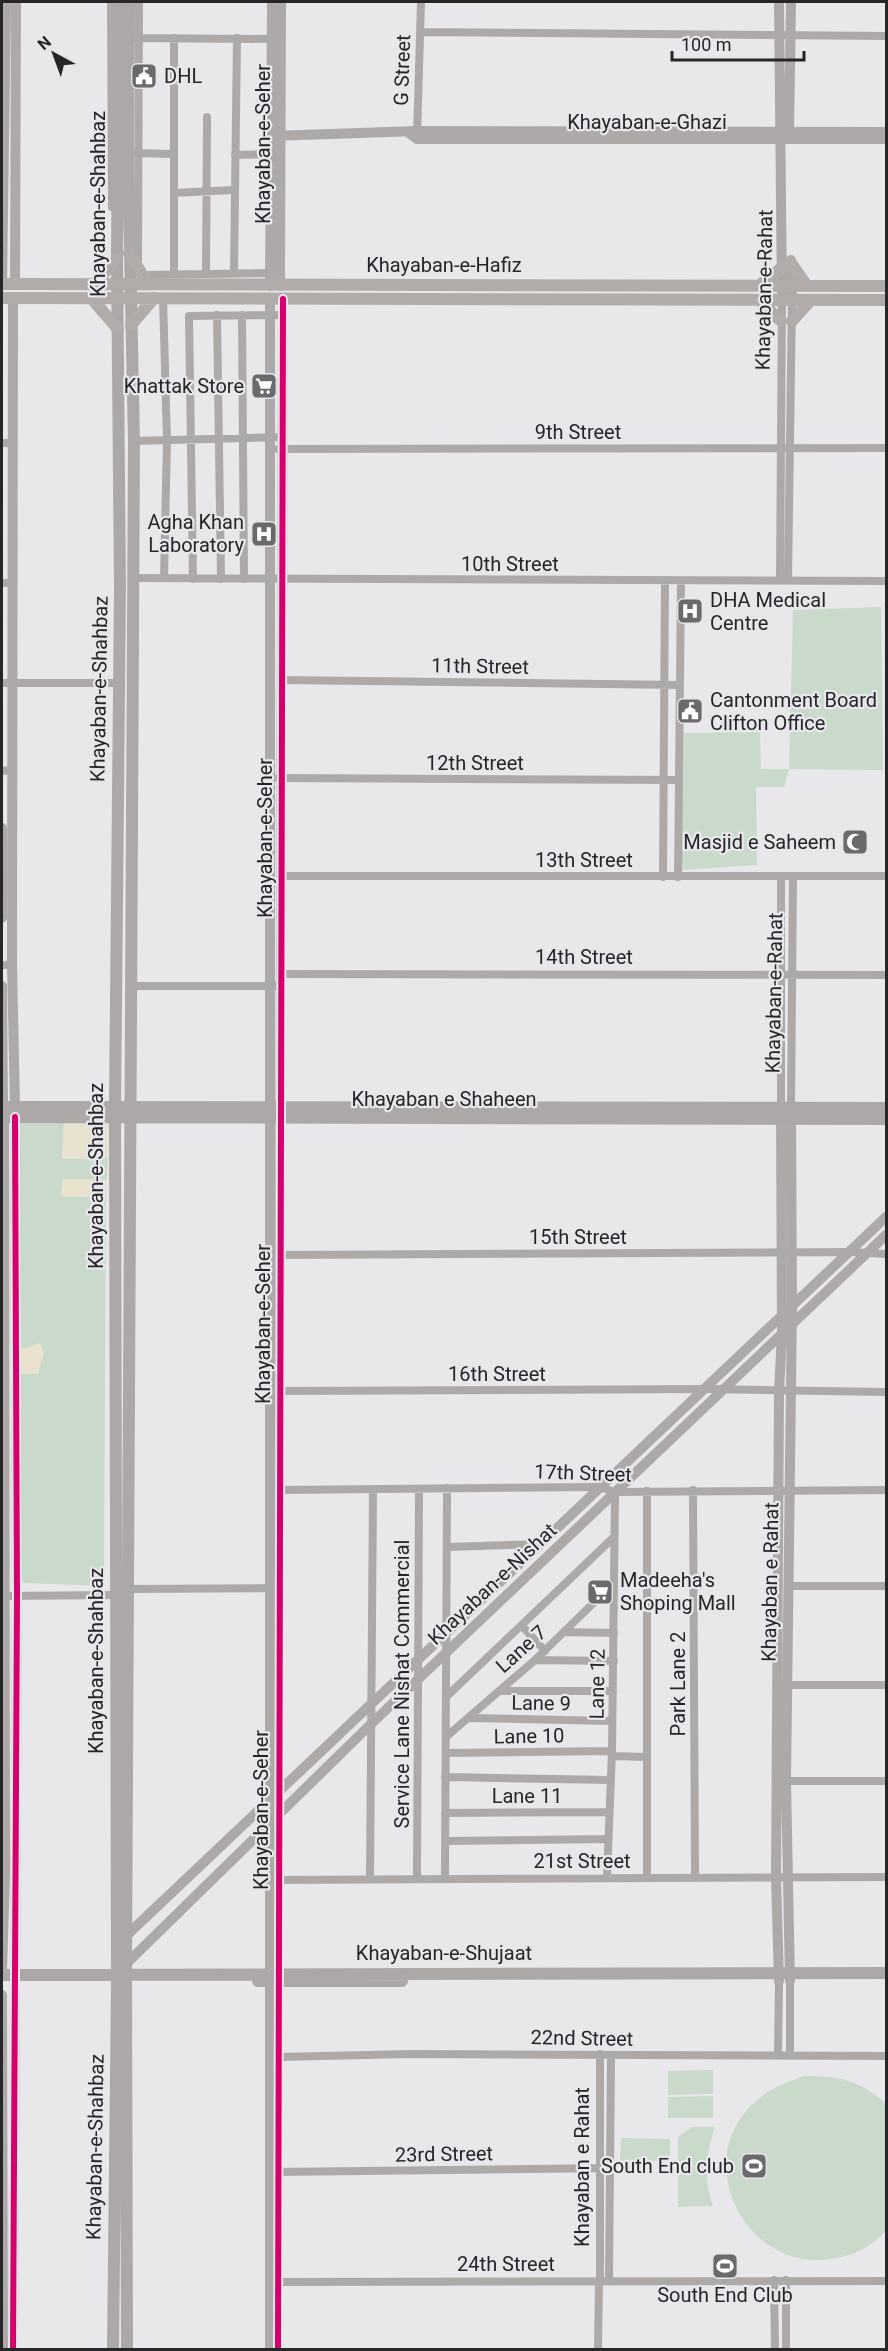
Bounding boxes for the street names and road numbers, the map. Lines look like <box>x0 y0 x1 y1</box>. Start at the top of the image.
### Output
street label: G Street <box>389 34 415 106</box>
street label: Khayaban-e-Seher <box>251 64 275 224</box>
street label: Khayaban-e-Ghazi <box>567 110 727 134</box>
street label: Khayaban-e-Shahbaz <box>86 111 110 297</box>
street label: Khayaban-e-Rahat <box>751 209 777 371</box>
street label: Khayaban-e-Hafiz <box>366 253 522 277</box>
street label: 9th Street <box>535 420 621 444</box>
street label: 10th Street <box>461 552 559 576</box>
street label: Khayaban-e-Shahbaz <box>85 596 113 782</box>
street label: 11th Street <box>431 653 529 679</box>
street label: 12th Street <box>426 751 524 775</box>
street label: Khayaban-e-Seher <box>253 758 277 918</box>
street label: 13th Street <box>535 848 633 872</box>
street label: Khayaban-e-Rahat <box>761 912 787 1074</box>
street label: 14th Street <box>535 945 633 969</box>
street label: Khayaban-e-Shahbaz <box>84 1083 108 1269</box>
street label: Khayaban e Shaheen <box>351 1087 537 1111</box>
street label: 15th Street <box>529 1225 627 1249</box>
street label: Khayaban-e-Seher <box>251 1244 275 1404</box>
street label: 16th Street <box>448 1362 546 1386</box>
street label: 17th Street <box>534 1459 632 1487</box>
street label: Khayaban e Rahat <box>757 1502 783 1662</box>
street label: Khayaban-e-Nishat <box>423 1518 561 1650</box>
street label: Service Lane Nishat Commercial <box>390 1540 414 1828</box>
street label: Khayaban-e-Shahbaz <box>84 1568 108 1754</box>
street label: Lane 7 <box>491 1620 551 1678</box>
street label: Park Lane 2 <box>666 1632 690 1736</box>
street label: Lane 12 <box>584 1648 610 1720</box>
street label: Lane 9 <box>511 1690 571 1716</box>
street label: Lane 10 <box>493 1723 565 1749</box>
street label: Khayaban-e-Seher <box>249 1730 273 1890</box>
street label: Lane 11 <box>492 1784 562 1808</box>
street label: 21st Street <box>533 1849 631 1873</box>
street label: Khayaban-e-Shujaat <box>356 1941 532 1965</box>
street label: 22nd Street <box>531 2025 633 2051</box>
street label: Khayaban-e-Shahbaz <box>81 2054 109 2240</box>
street label: Khayaban e Rahat <box>570 2087 594 2247</box>
street label: 23rd Street <box>395 2141 493 2167</box>
street label: 24th Street <box>457 2252 555 2276</box>

